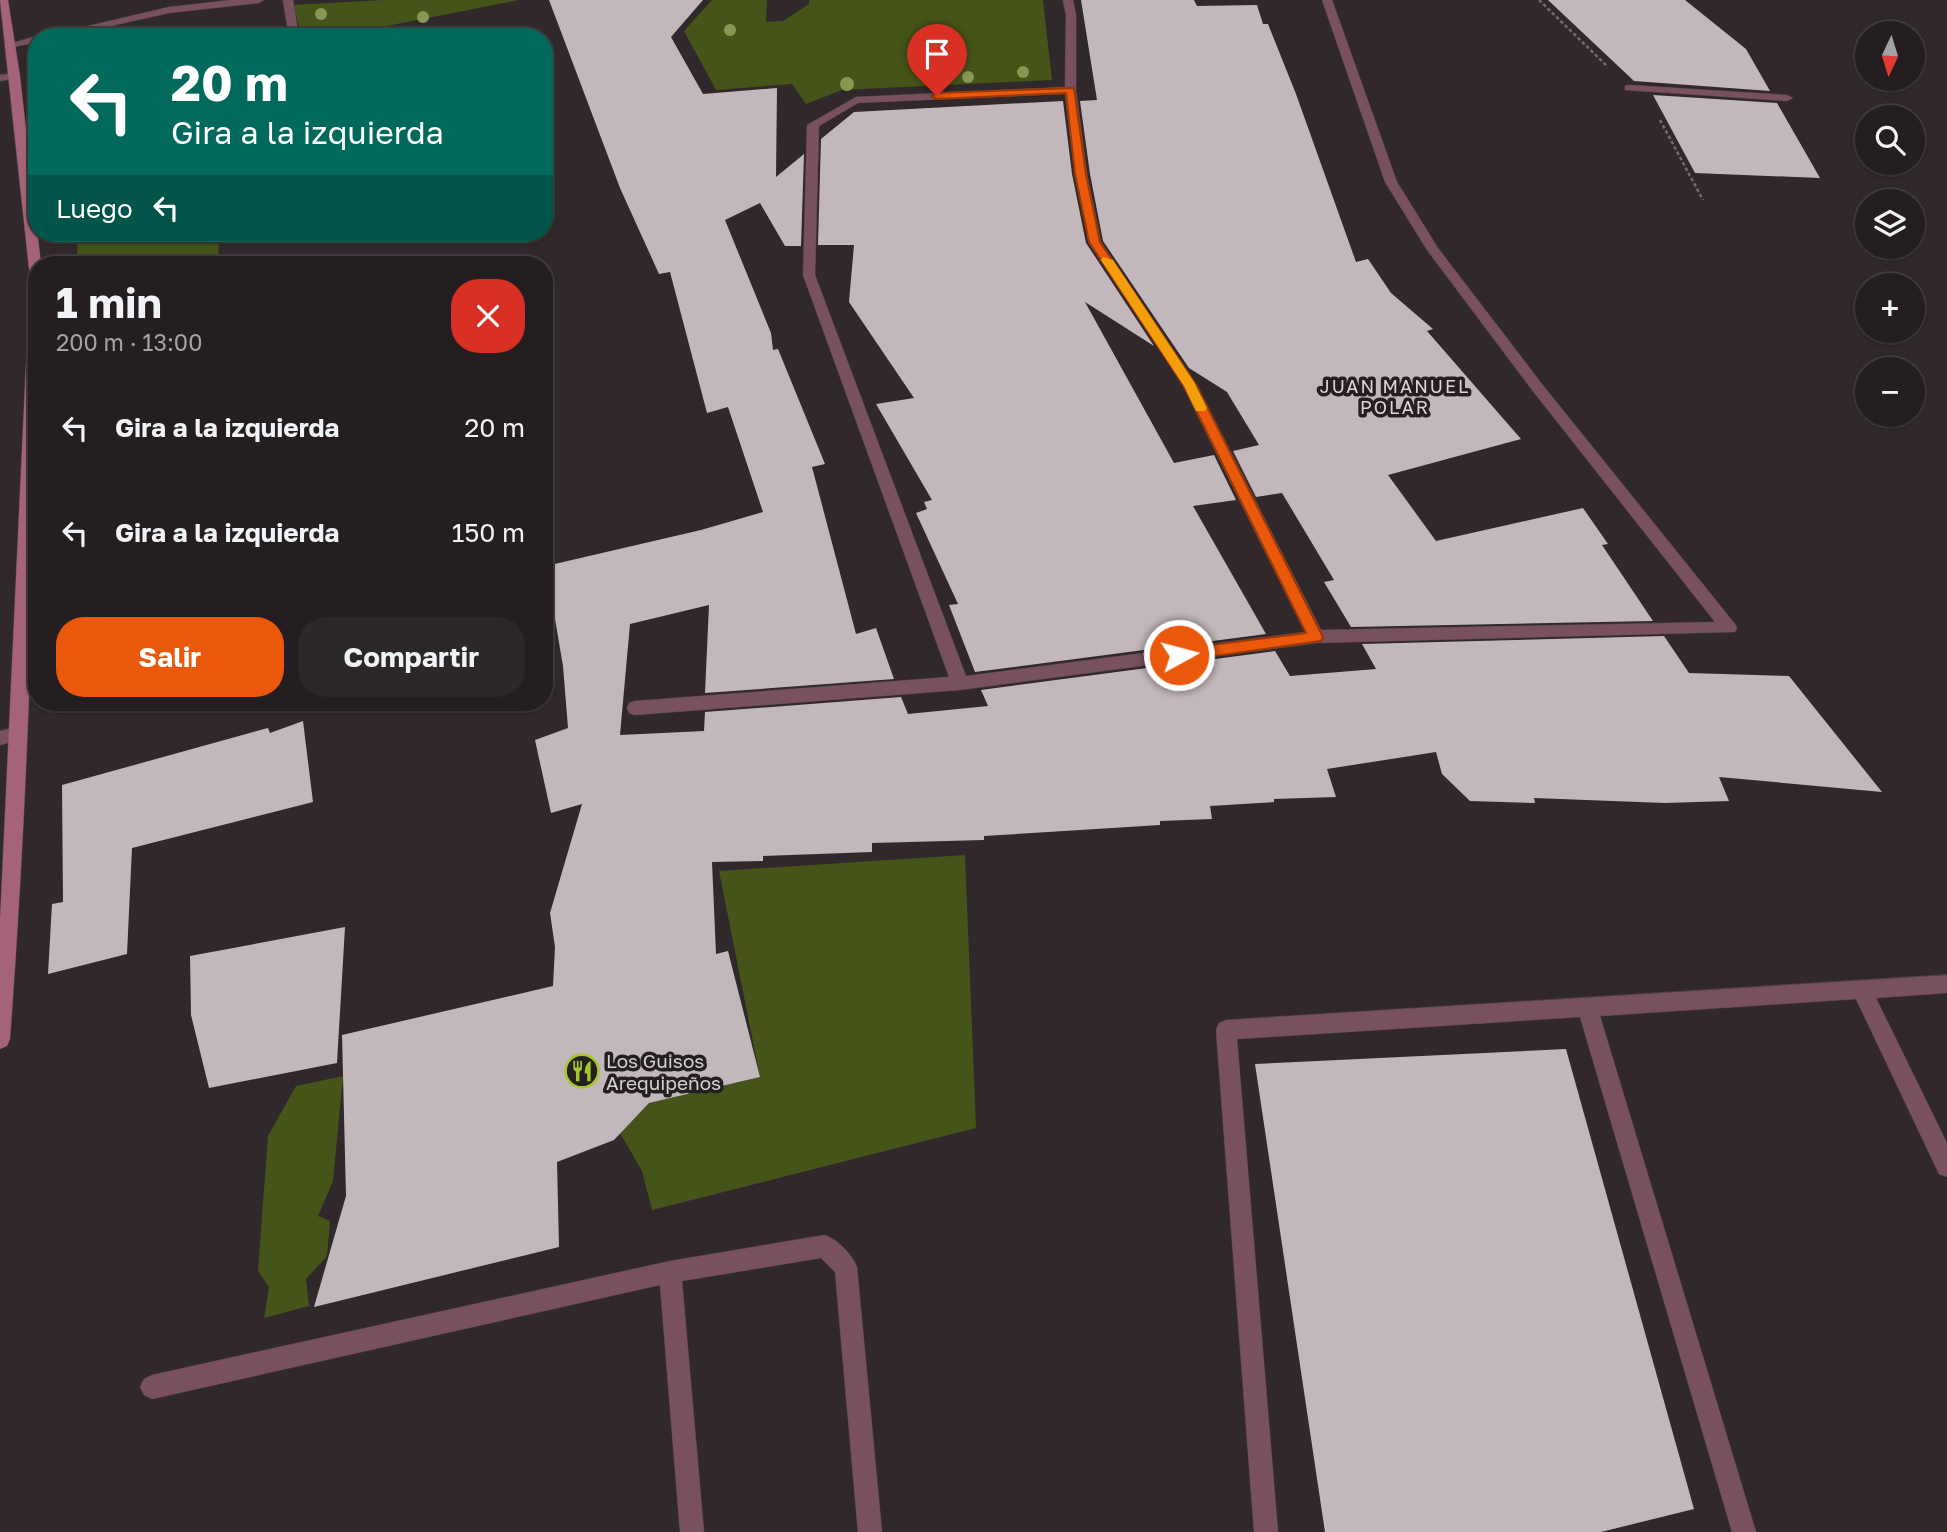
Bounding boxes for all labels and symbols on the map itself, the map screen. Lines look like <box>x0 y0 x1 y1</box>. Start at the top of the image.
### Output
north arrow <box>1855 21 1925 91</box>
pin <box>907 24 967 96</box>
district label: JUAN MANUEL POLAR <box>1320 375 1470 418</box>
position arrow <box>1142 618 1216 692</box>
place label: Los Guisos Arequipeños <box>606 1049 721 1094</box>
restaurant icon: Los Guisos Arequipeños <box>563 1052 601 1090</box>

